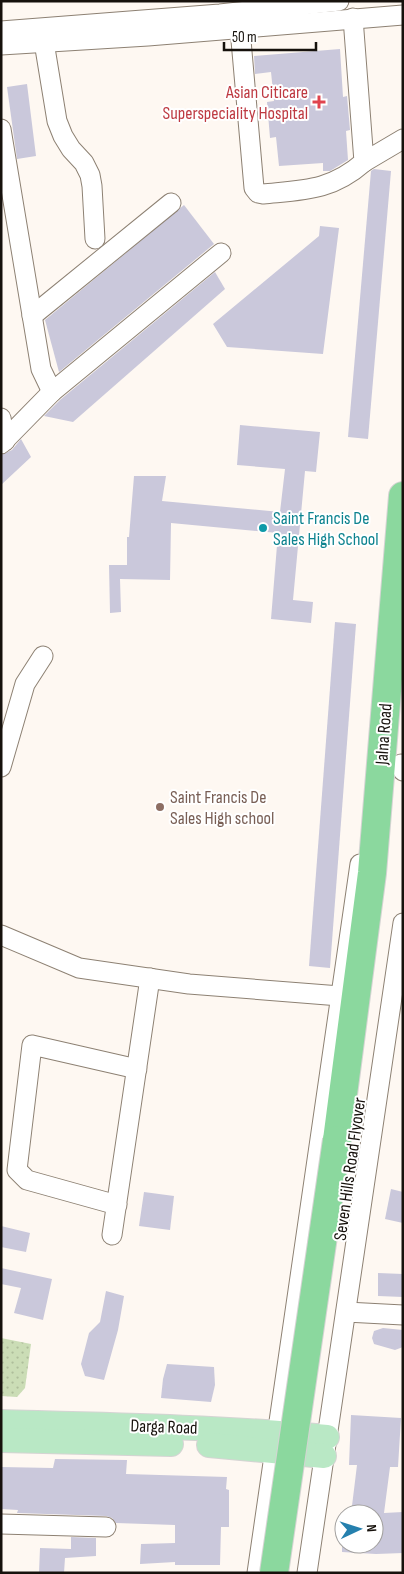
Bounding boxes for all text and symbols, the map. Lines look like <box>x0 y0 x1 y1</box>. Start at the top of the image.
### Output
scale bar <box>224 20 316 52</box>
text: 50 m <box>232 28 257 47</box>
place label: Asian Citicare Superspeciality Hospital <box>163 82 308 124</box>
marker: Asian Citicare Superspeciality Hospital <box>312 95 326 109</box>
place label: Saint Francis De Sales High School <box>273 508 379 550</box>
marker: Saint Francis De Sales High School <box>257 522 269 534</box>
street label: Jalna Road <box>371 703 397 766</box>
place label: Saint Francis De Sales High school <box>170 787 274 829</box>
marker: Saint Francis De Sales High school <box>154 801 166 813</box>
street label: Seven Hills Road Flyover <box>330 1096 370 1242</box>
street label: Darga Road <box>130 1415 198 1439</box>
north arrow <box>334 1504 384 1554</box>
text: N <box>363 1524 380 1532</box>

